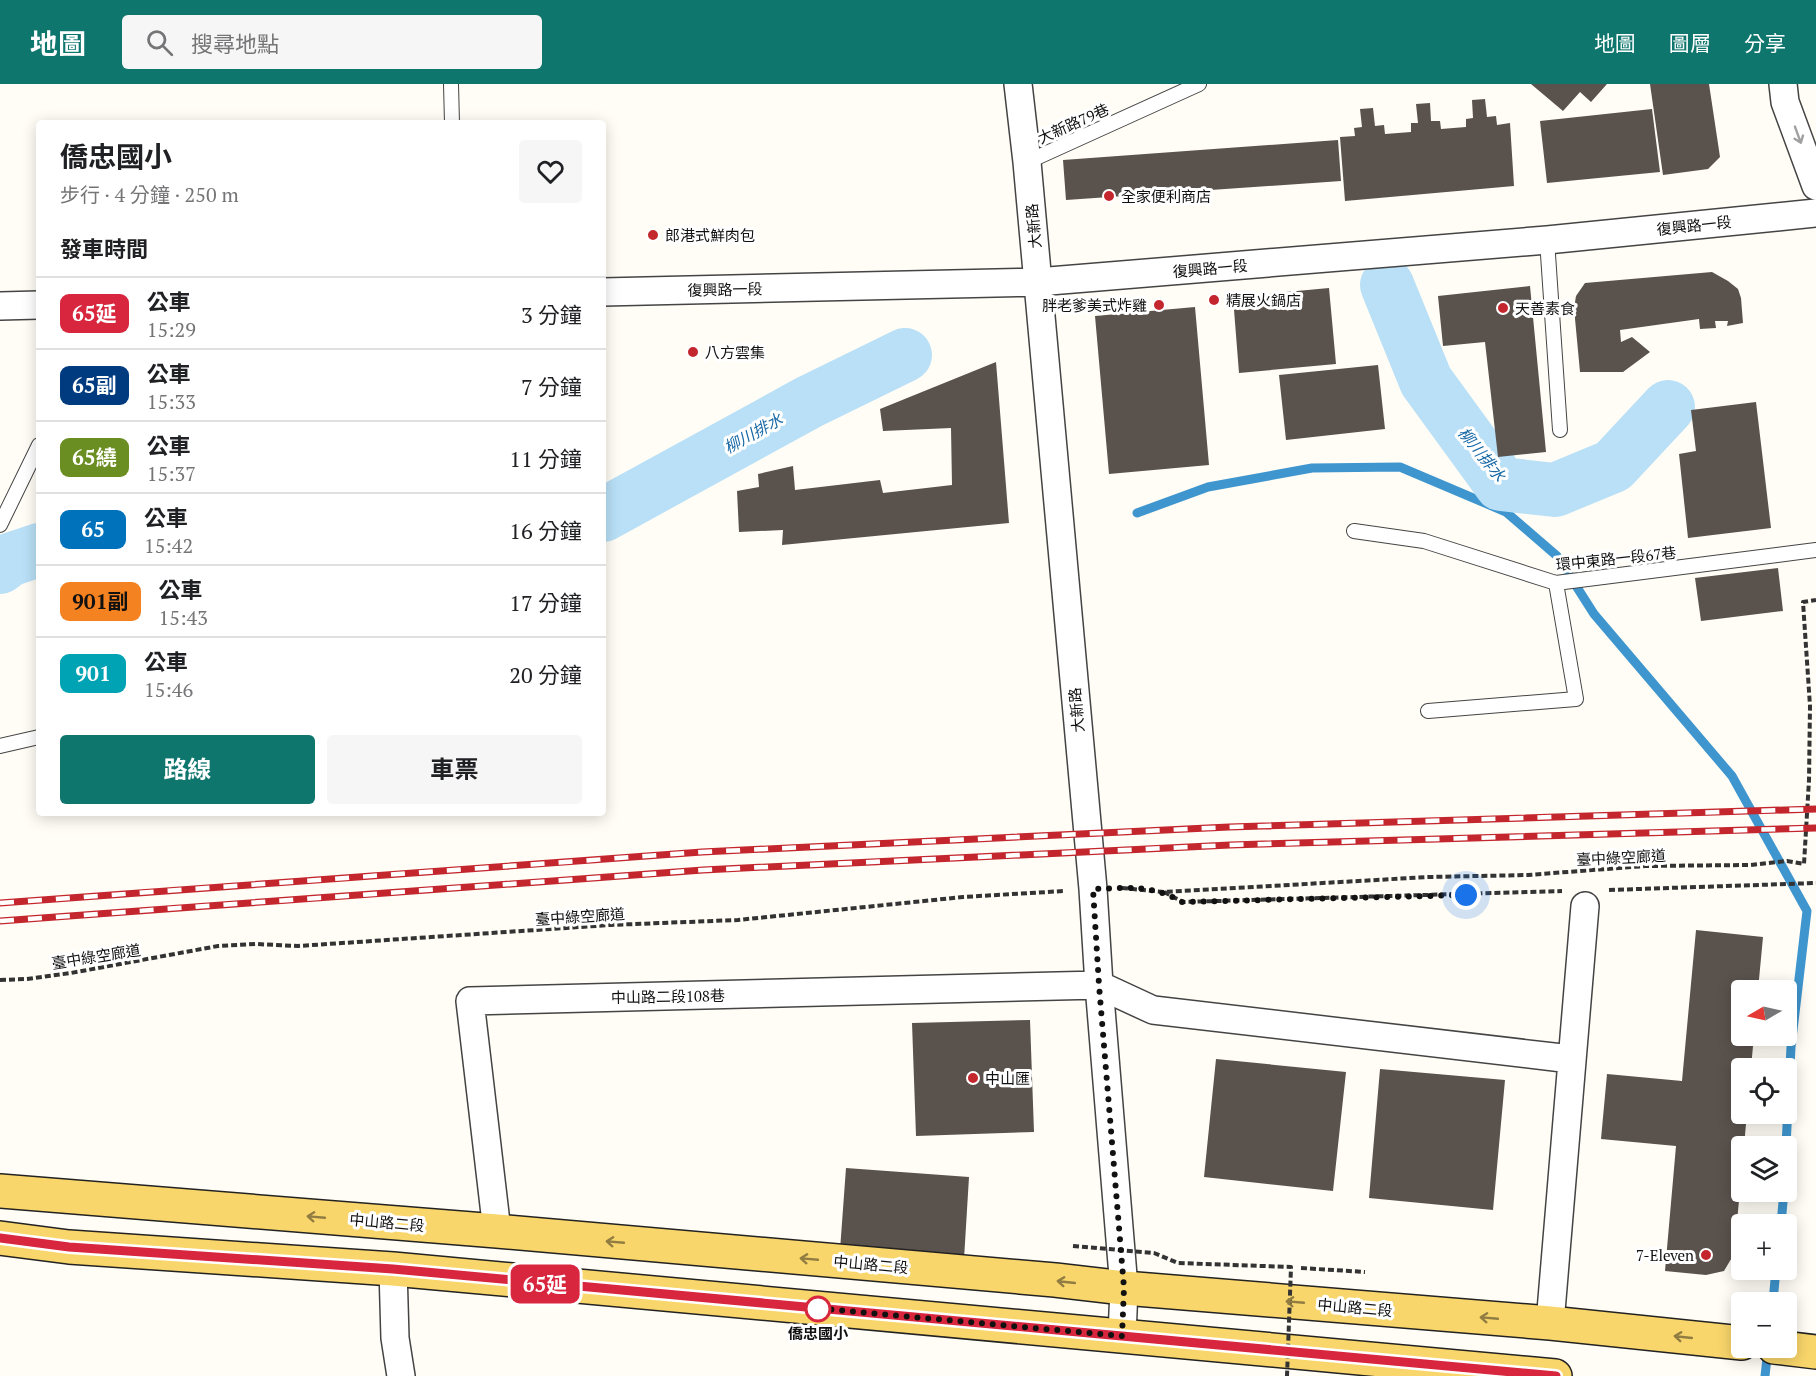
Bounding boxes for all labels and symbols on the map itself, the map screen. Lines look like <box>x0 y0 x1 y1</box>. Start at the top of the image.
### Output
street label: 大新路79巷 <box>1034 98 1112 148</box>
one-way arrow <box>1793 126 1804 144</box>
place label: 全家便利商店 <box>1121 186 1211 206</box>
marker: 全家便利商店 <box>1102 189 1116 203</box>
street label: 大新路 <box>1021 203 1045 249</box>
street label: 復興路一段 <box>1656 211 1732 239</box>
place label: 郎港式鮮肉包 <box>665 225 755 245</box>
marker: 郎港式鮮肉包 <box>646 228 660 242</box>
street label: 復興路一段 <box>1172 255 1248 281</box>
street label: 復興路一段 <box>687 278 763 300</box>
place label: 精展火鍋店 <box>1226 290 1301 310</box>
marker: 精展火鍋店 <box>1207 293 1221 307</box>
place label: 胖老爹美式炸雞 <box>1042 295 1147 315</box>
marker: 胖老爹美式炸雞 <box>1152 298 1166 312</box>
place label: 天善素食 <box>1515 298 1575 318</box>
marker: 天善素食 <box>1496 301 1510 315</box>
place label: 八方雲集 <box>705 342 765 362</box>
marker: 八方雲集 <box>686 345 700 359</box>
water label: 柳川排水 <box>720 407 787 458</box>
water label: 柳川排水 <box>1453 422 1511 487</box>
street label: 環中東路一段67巷 <box>1555 542 1677 574</box>
street label: 大新路 <box>1064 687 1088 733</box>
street label: 臺中綠空廊道 <box>1576 845 1666 869</box>
your location <box>1451 880 1481 910</box>
street label: 臺中綠空廊道 <box>534 903 626 929</box>
street label: 臺中綠空廊道 <box>50 939 142 973</box>
north arrow <box>1731 980 1797 1046</box>
street label: 中山路二段108巷 <box>611 985 725 1007</box>
place label: 中山匯 <box>985 1068 1030 1088</box>
marker: 中山匯 <box>966 1071 980 1085</box>
street label: 中山路二段 <box>349 1209 425 1235</box>
one-way arrow <box>307 1211 326 1222</box>
one-way arrow <box>606 1236 625 1247</box>
place label: 7-Eleven <box>1636 1245 1694 1265</box>
marker: 7-Eleven <box>1699 1248 1713 1262</box>
street label: 中山路二段 <box>833 1251 909 1277</box>
one-way arrow <box>800 1253 820 1264</box>
line badge: 65延 <box>510 1264 580 1304</box>
one-way arrow <box>1057 1276 1077 1287</box>
street label: 中山路二段 <box>1317 1294 1393 1320</box>
marker: 僑忠國小 <box>805 1296 831 1322</box>
one-way arrow <box>1285 1296 1305 1307</box>
one-way arrow <box>1480 1312 1500 1323</box>
place label: 僑忠國小 <box>788 1323 849 1343</box>
one-way arrow <box>1674 1331 1694 1342</box>

